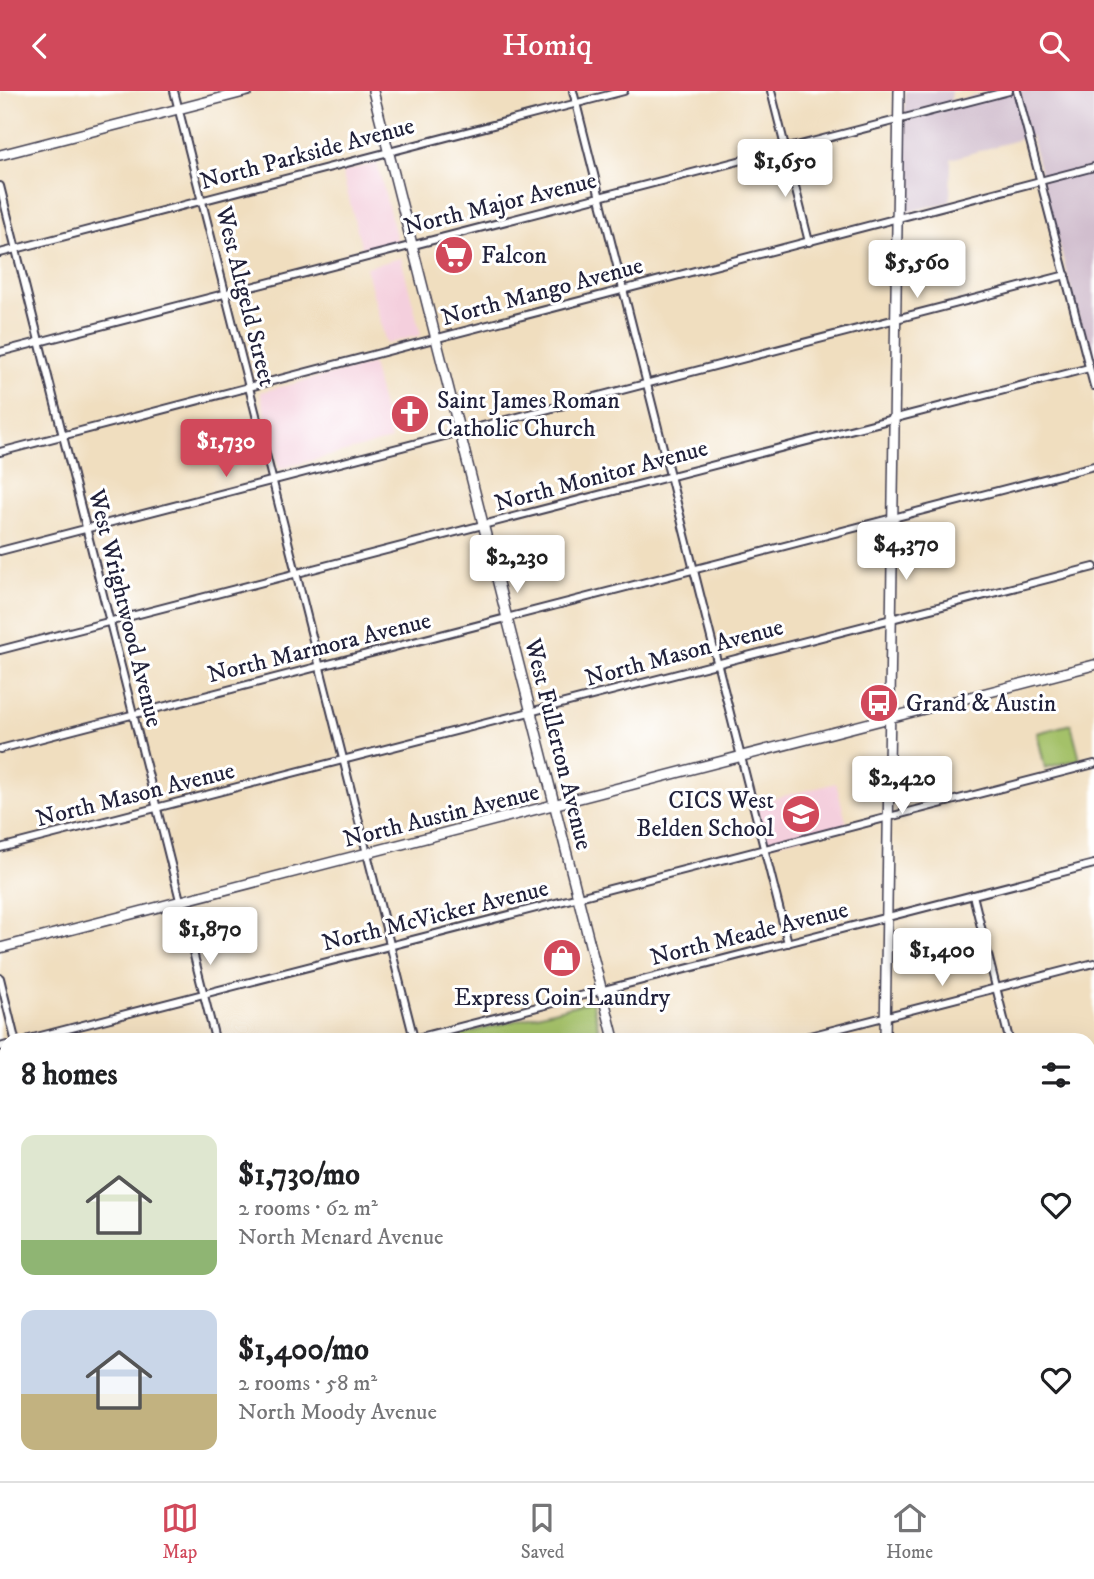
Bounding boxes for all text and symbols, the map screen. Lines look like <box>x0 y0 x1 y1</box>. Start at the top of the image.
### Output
text: Homiq <box>502 26 592 66</box>
icon: back <box>21 27 59 65</box>
icon: search <box>1035 27 1073 65</box>
street label: North Parkside Avenue <box>197 111 418 197</box>
pin: $1,650 <box>728 139 842 199</box>
text: $1,650 <box>754 147 816 176</box>
street label: North Major Avenue <box>401 165 600 242</box>
street label: West Altgeld Street <box>208 202 282 390</box>
supermarket icon: Falcon <box>433 234 475 276</box>
place label: Falcon <box>481 241 547 271</box>
pin: $5,560 <box>860 241 974 300</box>
text: $5,560 <box>885 248 949 277</box>
street label: North Mango Avenue <box>438 251 646 333</box>
place label: Saint James Roman Catholic Church <box>437 386 620 444</box>
church icon: Saint James Roman Catholic Church <box>389 393 431 435</box>
pin: $1,730 <box>169 419 283 479</box>
text: $1,730 <box>197 427 255 456</box>
street label: North Monitor Avenue <box>491 433 711 519</box>
street label: West Wrightwood Avenue <box>81 485 169 730</box>
pin: $4,370 <box>849 523 963 582</box>
text: $4,370 <box>873 530 939 559</box>
pin: $2,230 <box>460 535 574 595</box>
text: $2,230 <box>486 543 548 572</box>
street label: North Marmora Avenue <box>204 606 434 690</box>
street label: North Mason Avenue <box>582 612 787 694</box>
street label: West Fullerton Avenue <box>517 635 599 853</box>
bus stop icon: Grand & Austin <box>858 682 900 724</box>
place label: Grand & Austin <box>906 689 1057 719</box>
street label: North Mason Avenue <box>33 756 238 834</box>
pin: $2,420 <box>845 757 959 816</box>
text: $2,420 <box>868 764 936 793</box>
street label: North Austin Avenue <box>340 777 542 855</box>
place label: CICS West Belden School <box>636 786 775 844</box>
school or university icon: CICS West Belden School <box>780 793 822 835</box>
street label: North McVicker Avenue <box>319 873 552 959</box>
street label: North Meade Avenue <box>647 895 851 973</box>
pin: $1,870 <box>153 907 267 967</box>
text: $1,870 <box>178 915 242 944</box>
pin: $1,400 <box>885 929 999 988</box>
text: $1,400 <box>909 936 975 965</box>
shop icon: Express Coin Laundry <box>541 937 583 979</box>
place label: Express Coin Laundry <box>454 983 671 1013</box>
icon: filters <box>1037 1056 1075 1094</box>
text: 8 homes <box>21 1057 118 1094</box>
text: $1,730/mo <box>238 1157 360 1194</box>
icon: home <box>77 1163 161 1247</box>
icon: heart <box>1037 1186 1075 1224</box>
text: 2 rooms · 62 m² <box>238 1194 378 1223</box>
text: North Menard Avenue <box>238 1223 444 1252</box>
text: $1,400/mo <box>238 1332 369 1369</box>
icon: home <box>77 1338 161 1422</box>
icon: heart <box>1037 1361 1075 1399</box>
text: 2 rooms · 58 m² <box>238 1369 377 1398</box>
text: North Moody Avenue <box>238 1398 437 1427</box>
tab: Map <box>161 1499 199 1564</box>
tab: Saved <box>521 1499 564 1564</box>
tab: Home <box>886 1499 933 1564</box>

